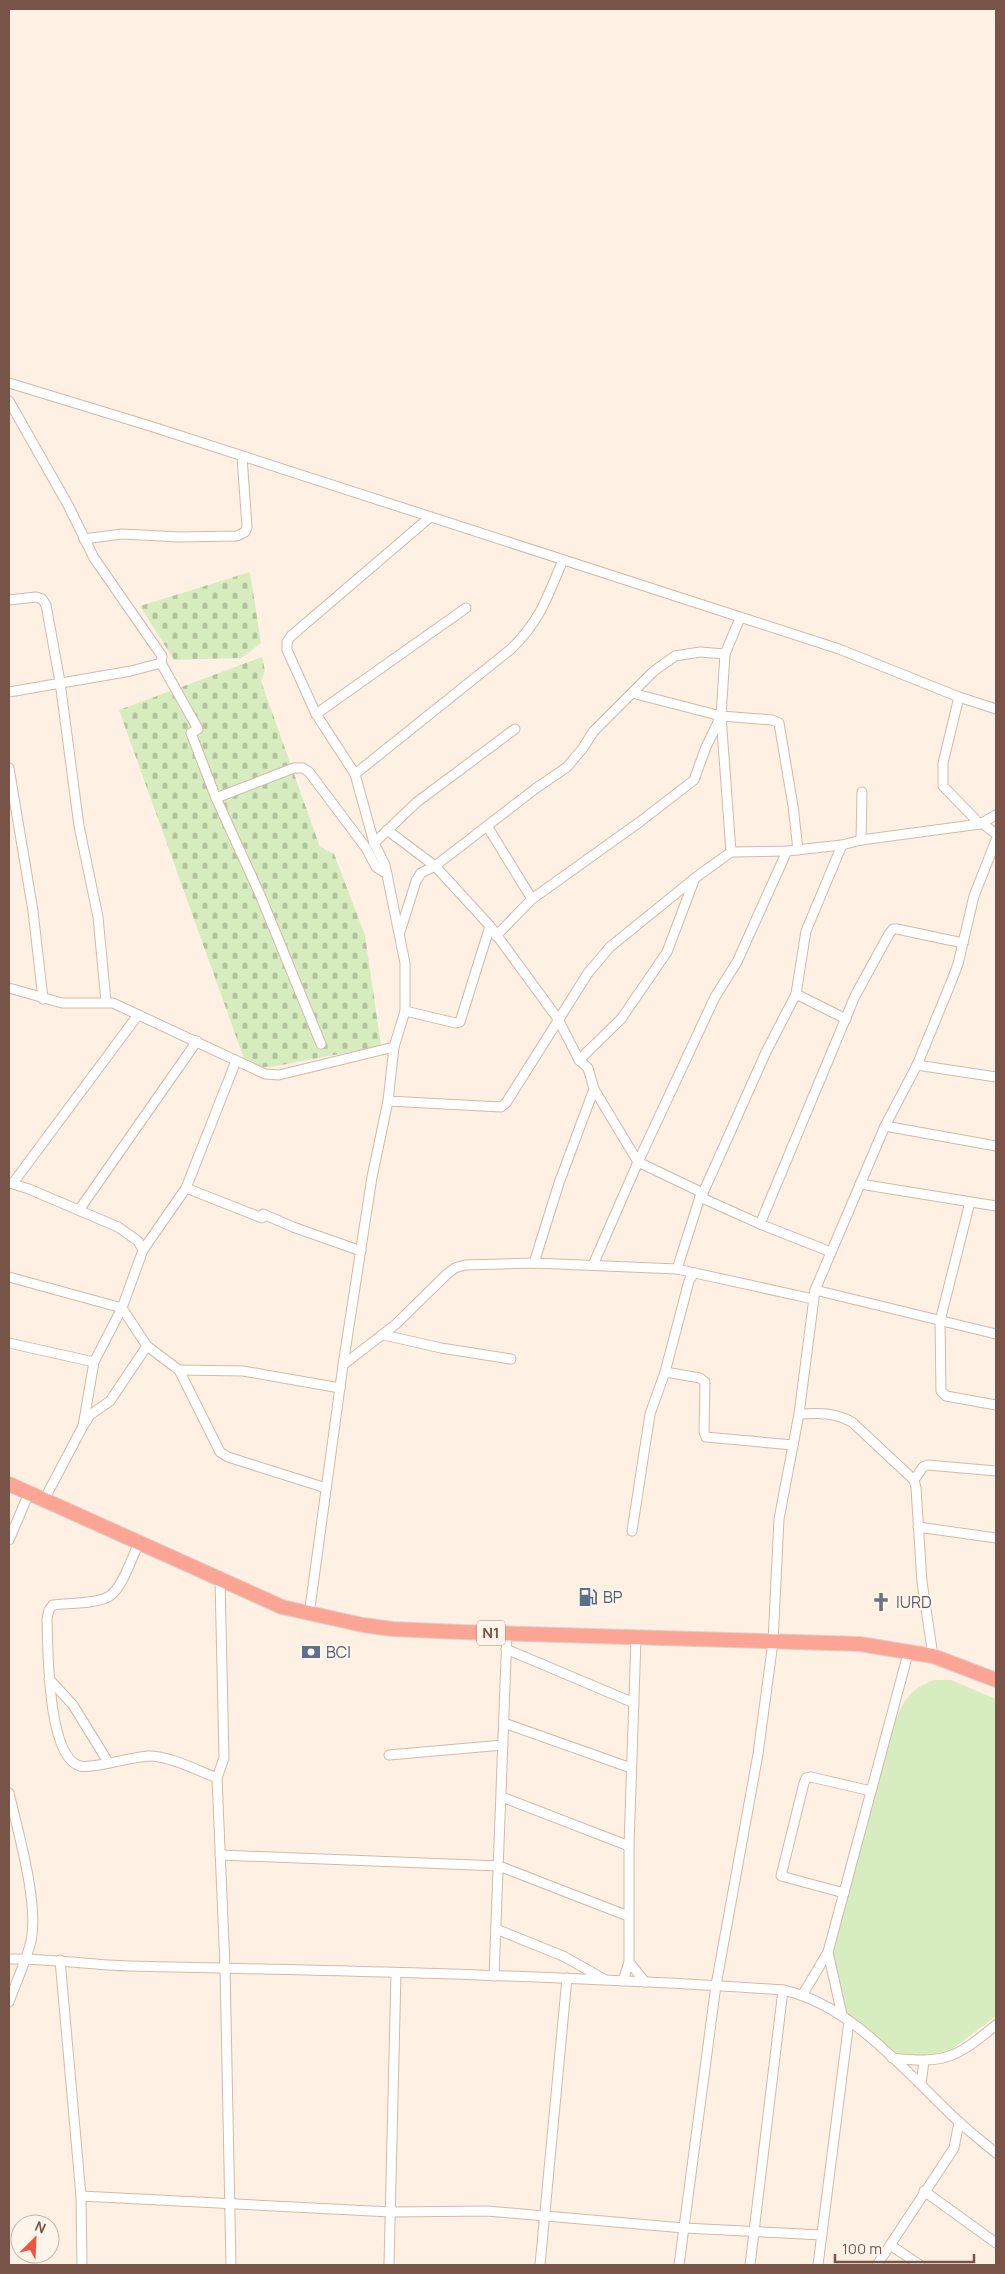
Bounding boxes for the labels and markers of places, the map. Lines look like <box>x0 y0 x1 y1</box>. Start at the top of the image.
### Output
fuel station icon: BP <box>577 1586 599 1608</box>
place label: BP <box>603 1586 623 1608</box>
church icon: IURD <box>870 1591 892 1613</box>
place label: IURD <box>896 1591 932 1613</box>
bank icon: BCI <box>300 1641 322 1663</box>
place label: BCI <box>326 1641 351 1663</box>

